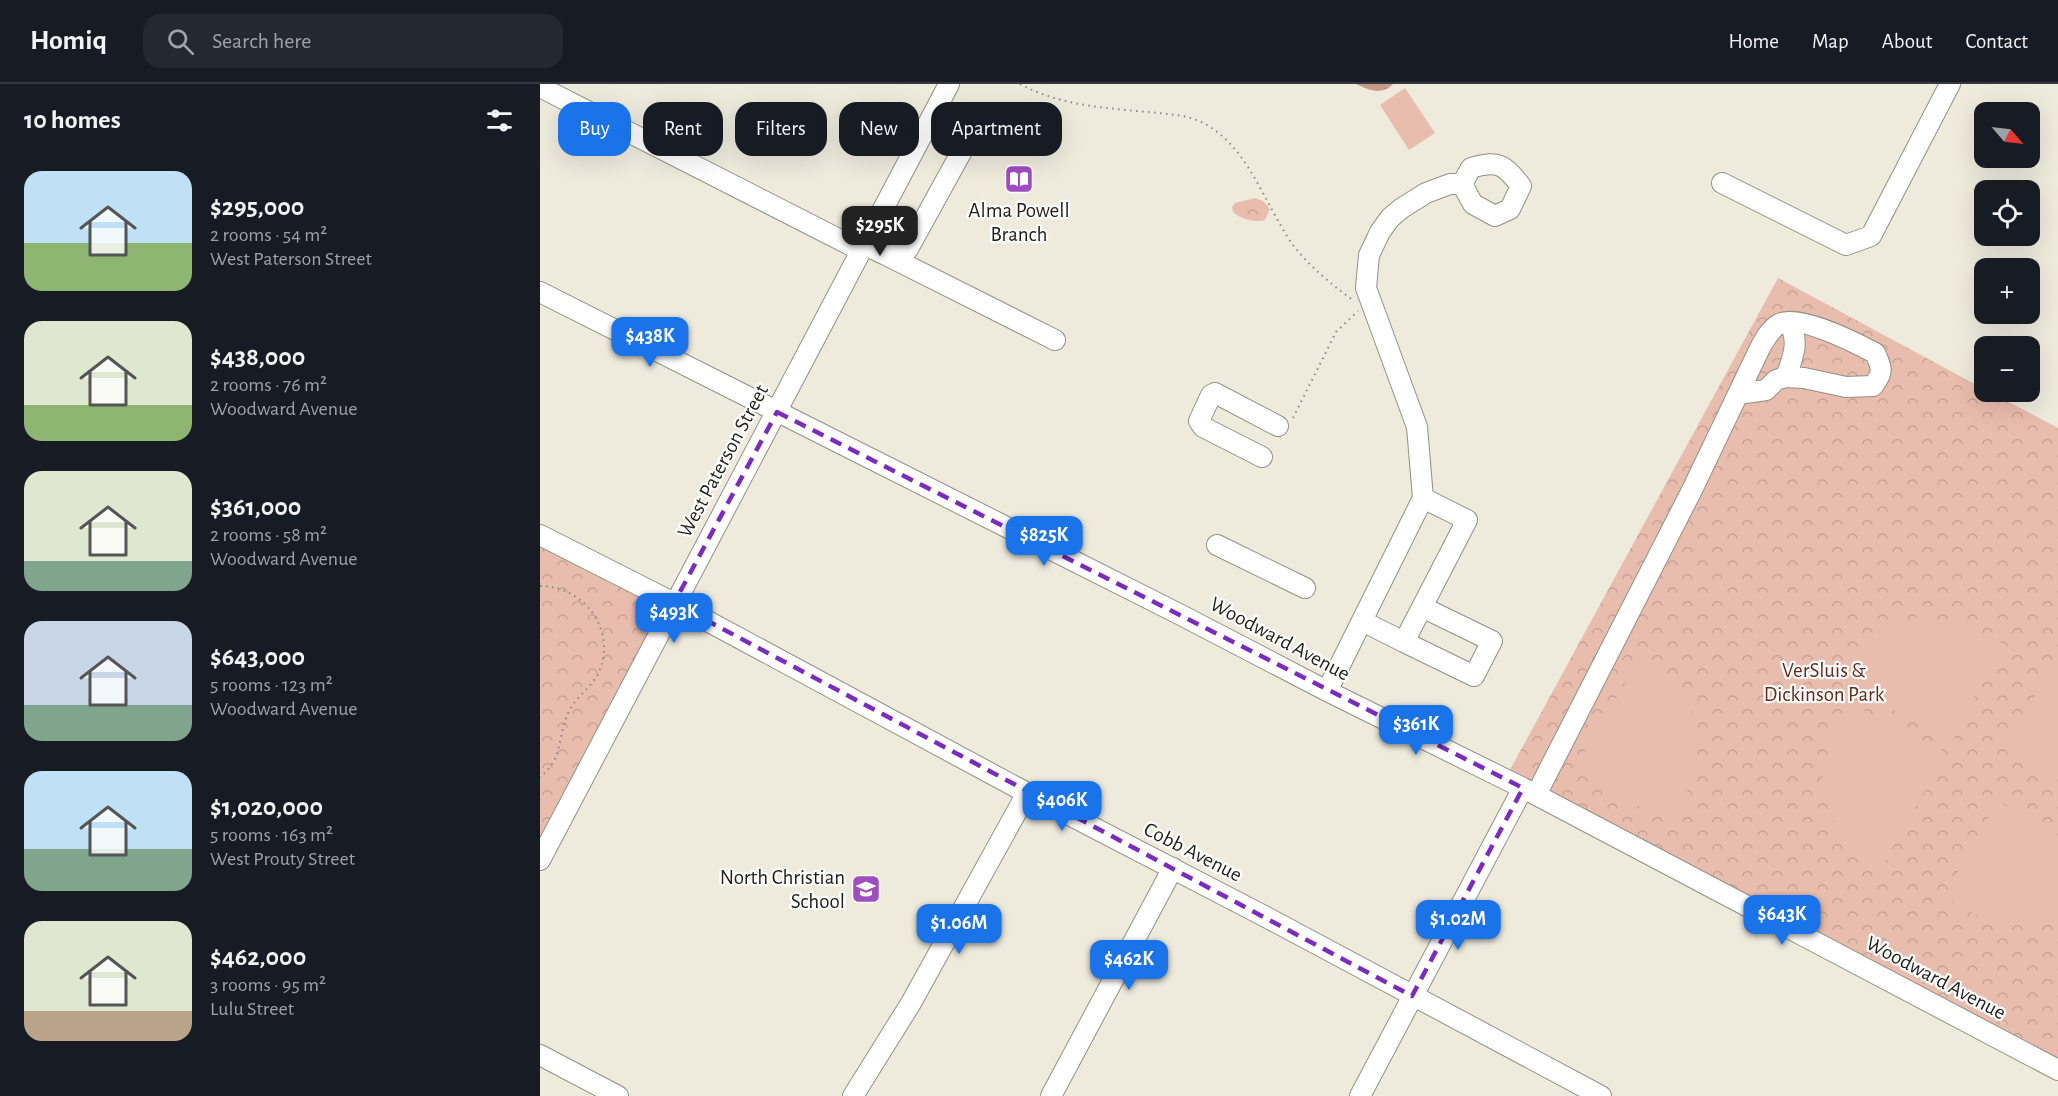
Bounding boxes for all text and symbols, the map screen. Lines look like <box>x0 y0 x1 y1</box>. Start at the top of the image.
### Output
search box <box>143 14 563 68</box>
icon: search <box>164 25 197 58</box>
text: Homiq <box>30 27 107 55</box>
text: Search here <box>212 30 312 52</box>
text: Home <box>1728 31 1779 52</box>
text: Map <box>1812 31 1849 52</box>
text: About <box>1882 31 1932 52</box>
text: Contact <box>1965 31 2028 52</box>
chip: Buy <box>558 102 631 156</box>
chip: Rent <box>643 102 723 156</box>
chip: Filters <box>735 102 827 156</box>
chip: New <box>839 102 919 156</box>
chip: Apartment <box>931 102 1062 156</box>
north arrow <box>1974 102 2040 168</box>
map controls <box>1974 102 2040 402</box>
icon: filters <box>483 104 516 137</box>
text: 10 homes <box>24 107 121 133</box>
library icon: Alma Powell Branch <box>1003 163 1035 195</box>
button: locate <box>1974 180 2040 246</box>
text: $295,000 <box>210 194 304 220</box>
icon: home <box>72 195 144 267</box>
place label: Alma Powell Branch <box>968 200 1070 245</box>
pin: $295K <box>838 206 922 257</box>
text: $295K <box>856 215 904 235</box>
text: 2 rooms · 54 m² <box>210 225 327 245</box>
text: West Paterson Street <box>210 249 372 269</box>
button: + <box>1974 258 2040 324</box>
pin: $438K <box>608 317 692 368</box>
text: $438K <box>625 326 675 346</box>
button: − <box>1974 336 2040 402</box>
text: $438,000 <box>210 344 305 370</box>
icon: home <box>72 345 144 417</box>
text: 2 rooms · 76 m² <box>210 375 327 395</box>
street label: West Paterson Street <box>674 381 772 541</box>
text: Woodward Avenue <box>210 399 358 419</box>
text: $361,000 <box>210 494 301 520</box>
icon: home <box>72 495 144 567</box>
pin: $825K <box>1002 516 1086 567</box>
text: 2 rooms · 58 m² <box>210 525 327 545</box>
text: $825K <box>1020 525 1068 545</box>
text: Woodward Avenue <box>210 549 358 569</box>
pin: $493K <box>632 593 716 644</box>
street label: Woodward Avenue <box>1207 593 1353 685</box>
text: $493K <box>649 602 699 622</box>
text: $643,000 <box>210 644 305 670</box>
icon: home <box>72 645 144 717</box>
park label: VerSluis & Dickinson Park <box>1764 660 1885 705</box>
text: 5 rooms · 123 m² <box>210 675 333 695</box>
text: Woodward Avenue <box>210 699 358 719</box>
pin: $361K <box>1374 705 1458 756</box>
text: $361K <box>1393 714 1439 734</box>
pin: $406K <box>1020 781 1104 832</box>
text: $406K <box>1037 790 1087 810</box>
text: $1,020,000 <box>210 794 323 820</box>
icon: home <box>72 795 144 867</box>
street label: Cobb Avenue <box>1141 818 1245 886</box>
text: 5 rooms · 163 m² <box>210 825 333 845</box>
text: West Prouty Street <box>210 849 355 869</box>
place label: North Christian School <box>720 867 845 912</box>
school or university icon: North Christian School <box>850 873 882 905</box>
pin: $643K <box>1740 895 1824 946</box>
pin: $1.02M <box>1409 900 1507 951</box>
pin: $1.06M <box>910 904 1008 955</box>
text: $643K <box>1757 904 1807 924</box>
text: $1.02M <box>1430 909 1486 929</box>
text: $1.06M <box>931 913 987 933</box>
street label: Woodward Avenue <box>1863 932 2009 1024</box>
pin: $462K <box>1087 940 1171 991</box>
text: $462,000 <box>210 944 306 970</box>
icon: home <box>72 945 144 1017</box>
text: $462K <box>1104 949 1154 969</box>
text: 3 rooms · 95 m² <box>210 975 326 995</box>
text: Lulu Street <box>210 999 294 1019</box>

